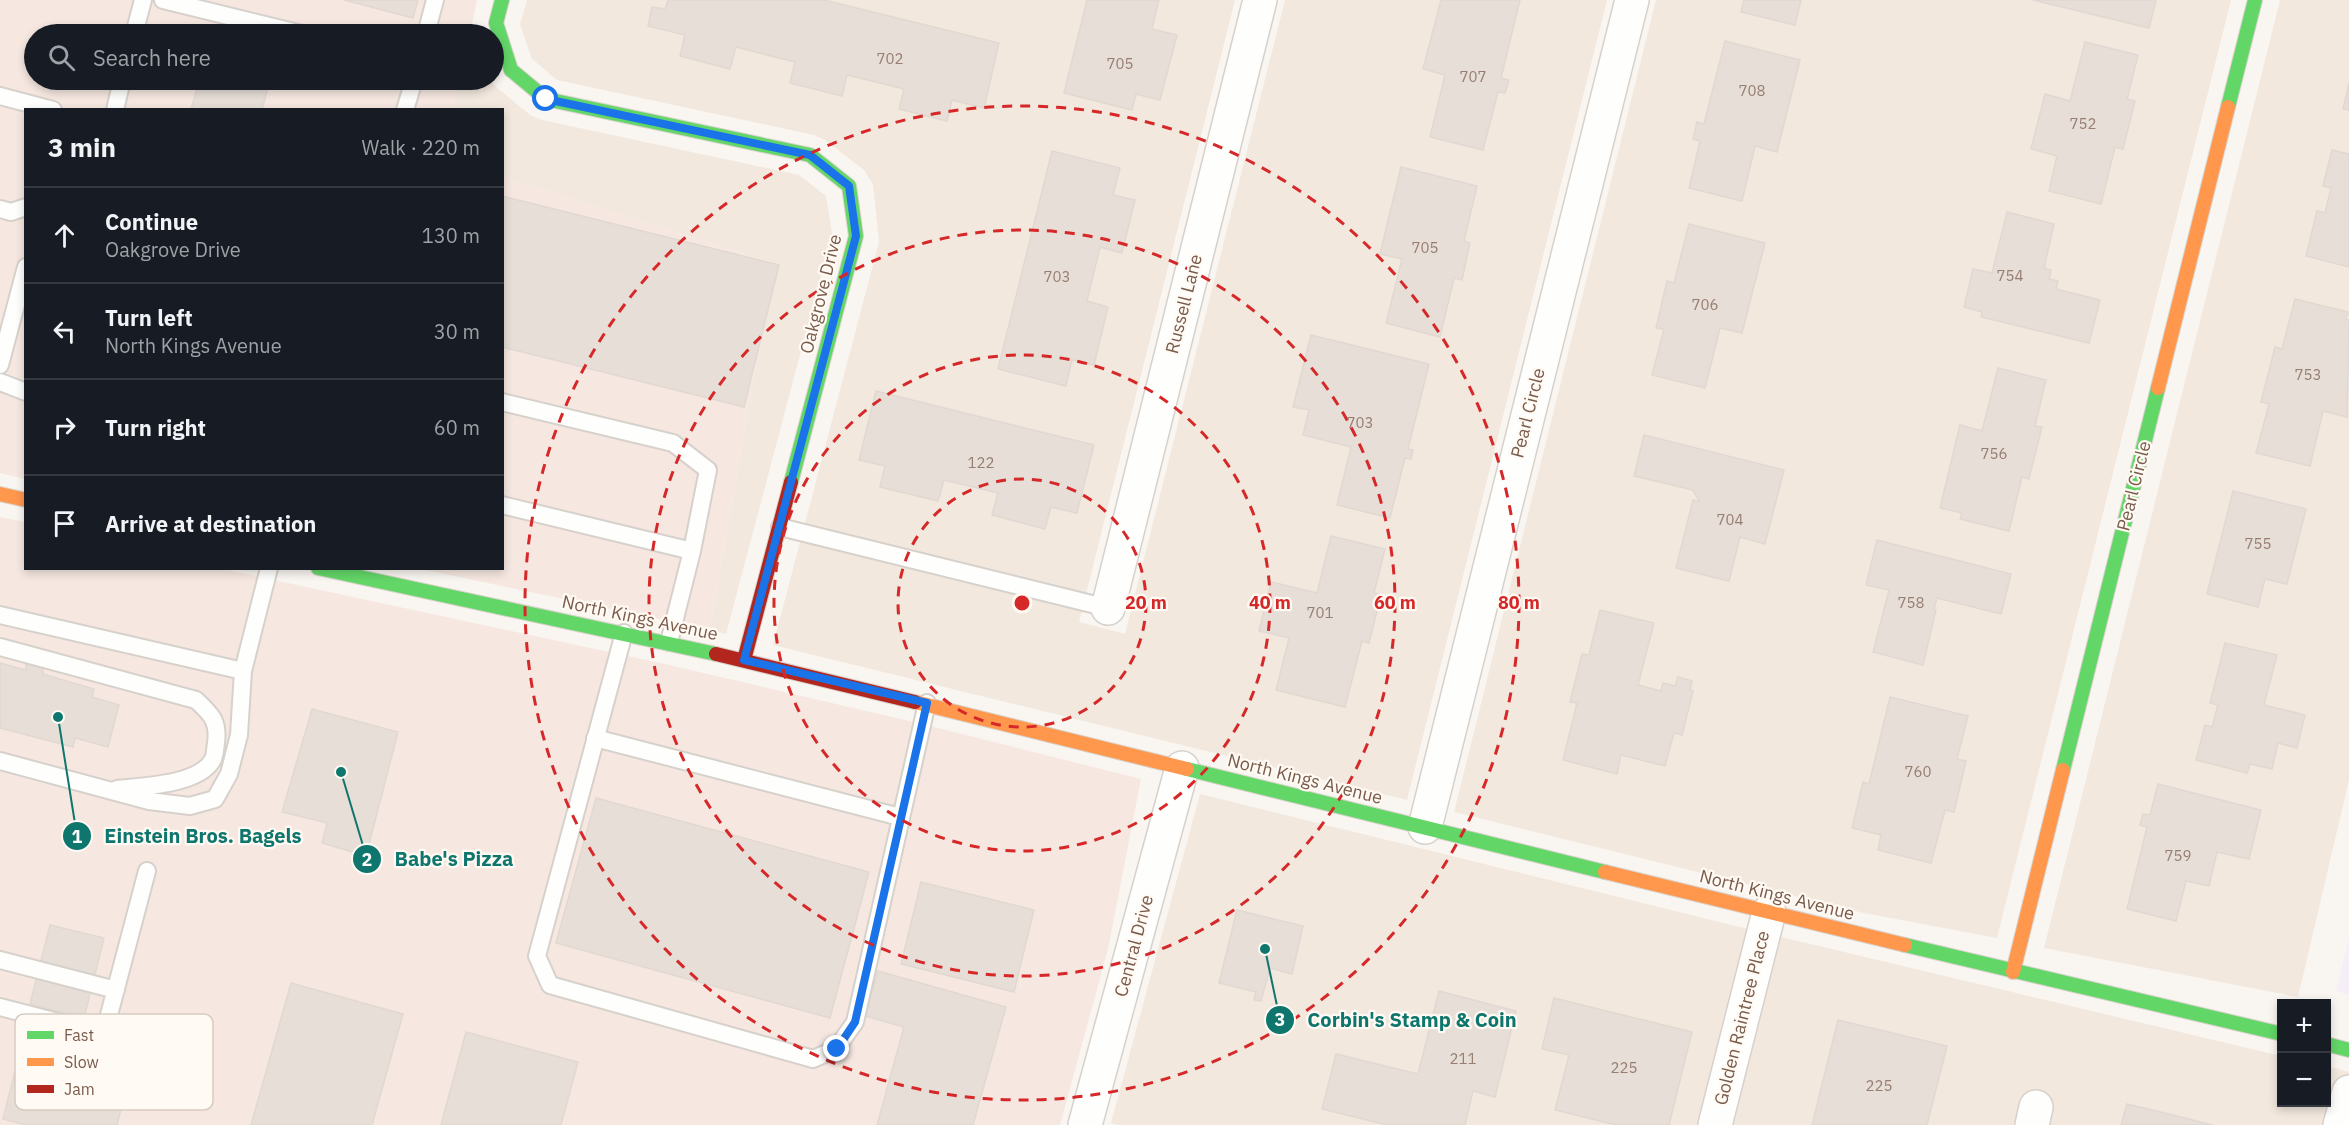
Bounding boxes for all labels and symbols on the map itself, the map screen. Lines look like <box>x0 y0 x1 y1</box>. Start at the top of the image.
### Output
house number: 702 <box>876 49 904 68</box>
house number: 705 <box>1106 54 1134 73</box>
house number: 707 <box>1459 67 1487 86</box>
house number: 708 <box>1738 81 1766 100</box>
route start <box>532 85 558 111</box>
house number: 752 <box>2069 114 2097 133</box>
street label: Oakgrove Drive <box>795 232 846 356</box>
house number: 705 <box>1411 238 1439 257</box>
street label: Russell Lane <box>1160 252 1207 356</box>
house number: 754 <box>1996 266 2024 285</box>
house number: 703 <box>1043 267 1071 286</box>
house number: 706 <box>1691 295 1719 314</box>
street label: Pearl Circle <box>1505 365 1550 460</box>
house number: 753 <box>2294 365 2322 384</box>
house number: 703 <box>1346 413 1374 432</box>
street label: Pearl Circle <box>2111 438 2156 533</box>
house number: 756 <box>1980 444 2008 463</box>
house number: 122 <box>967 453 995 472</box>
house number: 704 <box>1716 510 1744 529</box>
house number: 755 <box>2244 534 2272 553</box>
street label: North Kings Avenue <box>560 590 720 645</box>
text: 20 m <box>1125 591 1167 614</box>
text: 40 m <box>1249 591 1291 614</box>
text: 60 m <box>1374 591 1416 614</box>
text: 80 m <box>1498 591 1540 614</box>
centre of rings <box>1012 593 1032 613</box>
house number: 758 <box>1897 593 1925 612</box>
house number: 701 <box>1306 603 1334 622</box>
street label: North Kings Avenue <box>1225 748 1385 809</box>
house number: 760 <box>1904 762 1932 781</box>
callout: Einstein Bros. Bagels <box>62 817 314 855</box>
text: Einstein Bros. Bagels <box>104 822 302 849</box>
text: 1 <box>72 825 83 848</box>
callout: Babe's Pizza <box>352 840 525 878</box>
text: Babe's Pizza <box>395 845 513 872</box>
house number: 759 <box>2164 846 2192 865</box>
text: 2 <box>362 848 372 871</box>
street label: North Kings Avenue <box>1697 864 1857 925</box>
street label: Central Drive <box>1109 892 1158 999</box>
street label: Golden Raintree Place <box>1709 928 1774 1108</box>
callout: Corbin's Stamp & Coin <box>1265 1001 1529 1039</box>
text: Corbin's Stamp & Coin <box>1307 1006 1517 1033</box>
text: 3 <box>1275 1008 1285 1031</box>
legend <box>15 1014 213 1110</box>
text: Fast <box>64 1025 94 1045</box>
route end <box>823 1035 849 1061</box>
house number: 211 <box>1449 1049 1477 1068</box>
text: Slow <box>64 1052 99 1072</box>
house number: 225 <box>1610 1058 1638 1077</box>
house number: 225 <box>1865 1076 1893 1095</box>
text: Jam <box>64 1079 95 1099</box>

